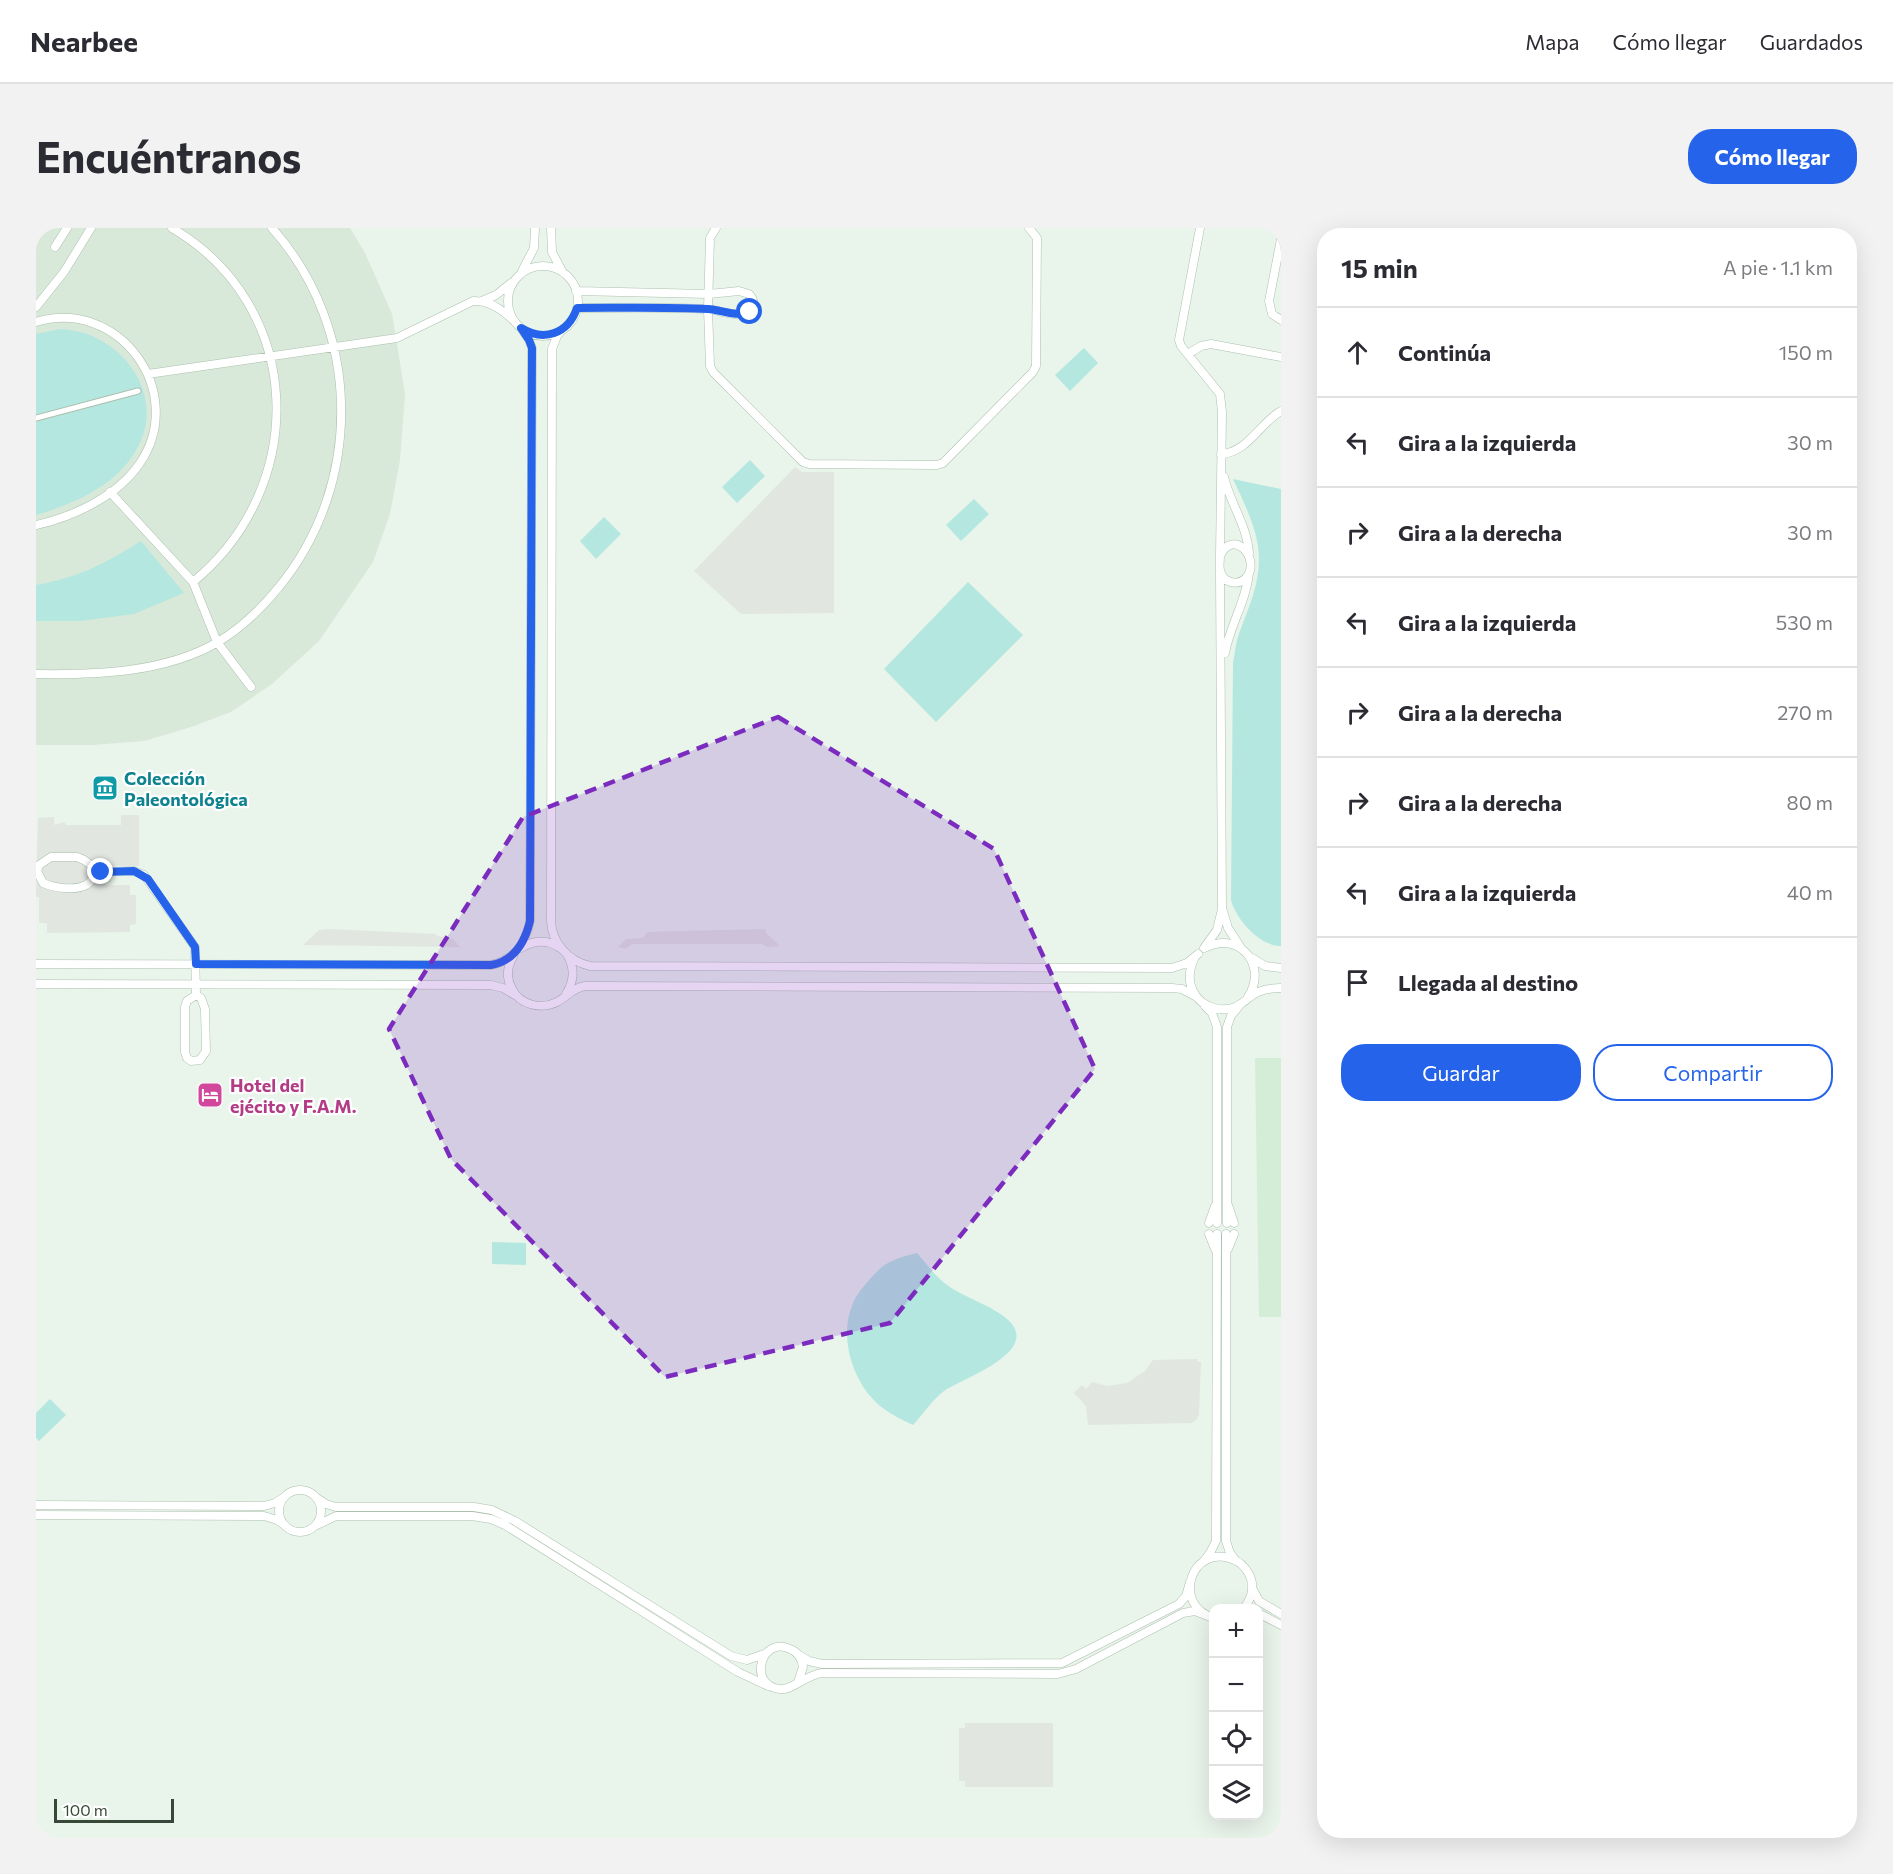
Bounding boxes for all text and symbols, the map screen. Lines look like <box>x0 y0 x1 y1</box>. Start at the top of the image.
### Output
text: Nearbee <box>30 24 138 58</box>
text: Mapa <box>1525 29 1580 54</box>
text: Cómo llegar <box>1613 29 1727 54</box>
text: Guardados <box>1760 29 1863 54</box>
button: Cómo llegar <box>1688 129 1857 184</box>
text: Encuéntranos <box>36 130 301 182</box>
text: 15 min <box>1341 252 1418 283</box>
text: A pie · 1.1 km <box>1723 255 1833 279</box>
route start <box>736 298 762 324</box>
icon: ahead <box>1341 336 1374 369</box>
text: Continúa <box>1398 339 1491 366</box>
text: 150 m <box>1779 340 1833 364</box>
icon: left <box>1341 426 1374 459</box>
text: Gira a la izquierda <box>1398 429 1576 456</box>
text: 30 m <box>1787 430 1833 454</box>
icon: right <box>1341 516 1374 549</box>
text: Gira a la derecha <box>1398 519 1562 546</box>
text: 30 m <box>1787 520 1833 544</box>
icon: left <box>1341 606 1374 639</box>
text: Gira a la izquierda <box>1398 609 1576 636</box>
text: 530 m <box>1776 610 1833 634</box>
icon: right <box>1341 696 1374 729</box>
text: Gira a la derecha <box>1398 699 1562 726</box>
text: 270 m <box>1777 700 1833 724</box>
place label: Colección Paleontológica <box>124 767 248 810</box>
museum icon: Colección Paleontológica <box>90 773 120 803</box>
icon: right <box>1341 786 1374 819</box>
text: Gira a la derecha <box>1398 789 1562 816</box>
text: 80 m <box>1787 790 1833 814</box>
route end <box>87 858 113 884</box>
icon: left <box>1341 876 1374 909</box>
text: Gira a la izquierda <box>1398 879 1576 906</box>
text: 40 m <box>1787 880 1833 904</box>
icon: arrive <box>1341 966 1374 999</box>
text: Llegada al destino <box>1398 969 1578 996</box>
button: Guardar <box>1341 1044 1581 1101</box>
button: Compartir <box>1593 1044 1833 1101</box>
place label: Hotel del ejécito y F.A.M. <box>230 1074 357 1117</box>
hotel icon: Hotel del ejécito y F.A.M. <box>195 1080 225 1110</box>
map controls <box>1209 1604 1263 1820</box>
button: + <box>1209 1604 1263 1658</box>
button: − <box>1209 1658 1263 1712</box>
button: locate <box>1209 1712 1263 1766</box>
button: layers <box>1209 1766 1263 1820</box>
scale bar <box>54 1796 174 1824</box>
text: 100 m <box>63 1800 108 1819</box>

